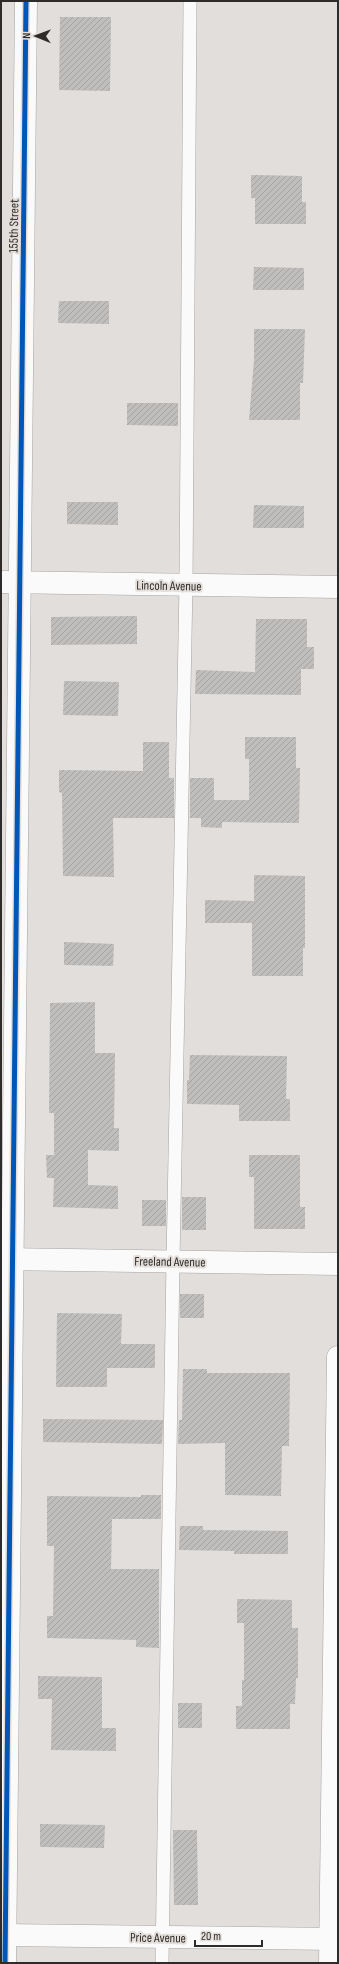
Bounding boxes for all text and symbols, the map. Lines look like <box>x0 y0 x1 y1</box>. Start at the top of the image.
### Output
north arrow <box>16 16 56 56</box>
text: N <box>20 33 33 39</box>
street label: 155th Street <box>6 199 22 253</box>
street label: Lincoln Avenue <box>136 577 202 595</box>
street label: Freeland Avenue <box>134 1253 206 1271</box>
scale bar <box>195 1922 262 1948</box>
text: 20 m <box>201 1929 221 1944</box>
street label: Price Avenue <box>130 1930 186 1946</box>

